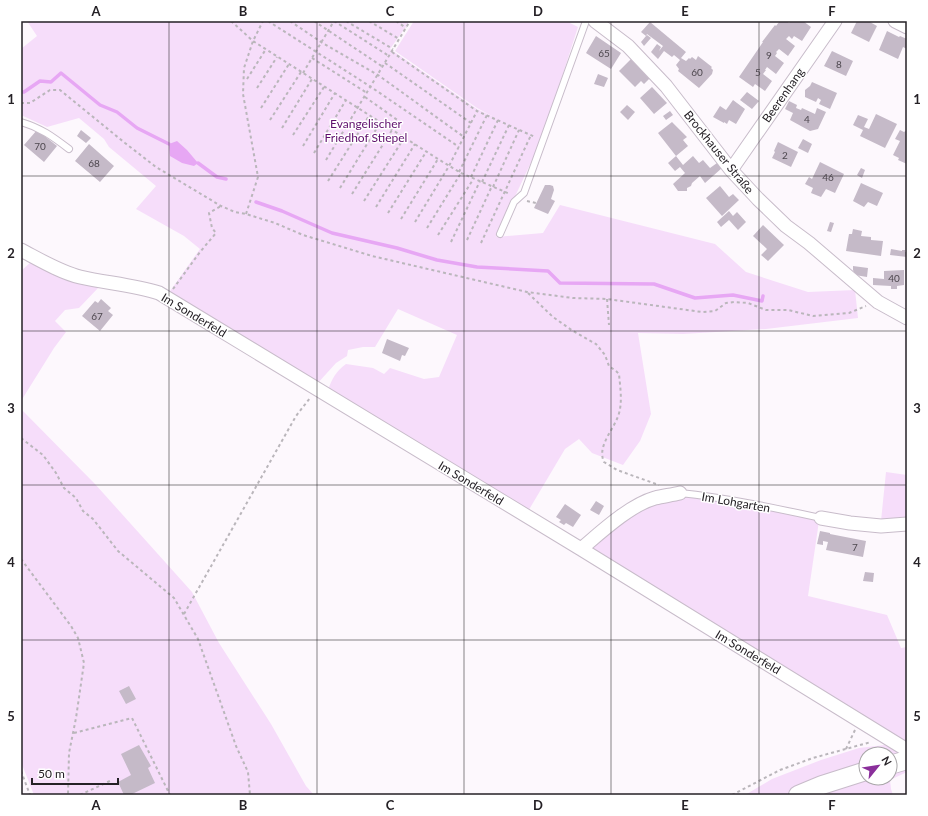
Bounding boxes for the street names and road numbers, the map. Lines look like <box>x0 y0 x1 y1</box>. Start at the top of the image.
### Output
street label: Beerenhang <box>759 65 807 125</box>
street label: Brockhauser Straße <box>681 107 757 197</box>
street label: Im Sonderfeld <box>159 290 229 340</box>
street label: Im Sonderfeld <box>436 458 506 508</box>
street label: Im Lohgarten <box>701 489 771 515</box>
street label: Im Sonderfeld <box>713 627 783 677</box>

